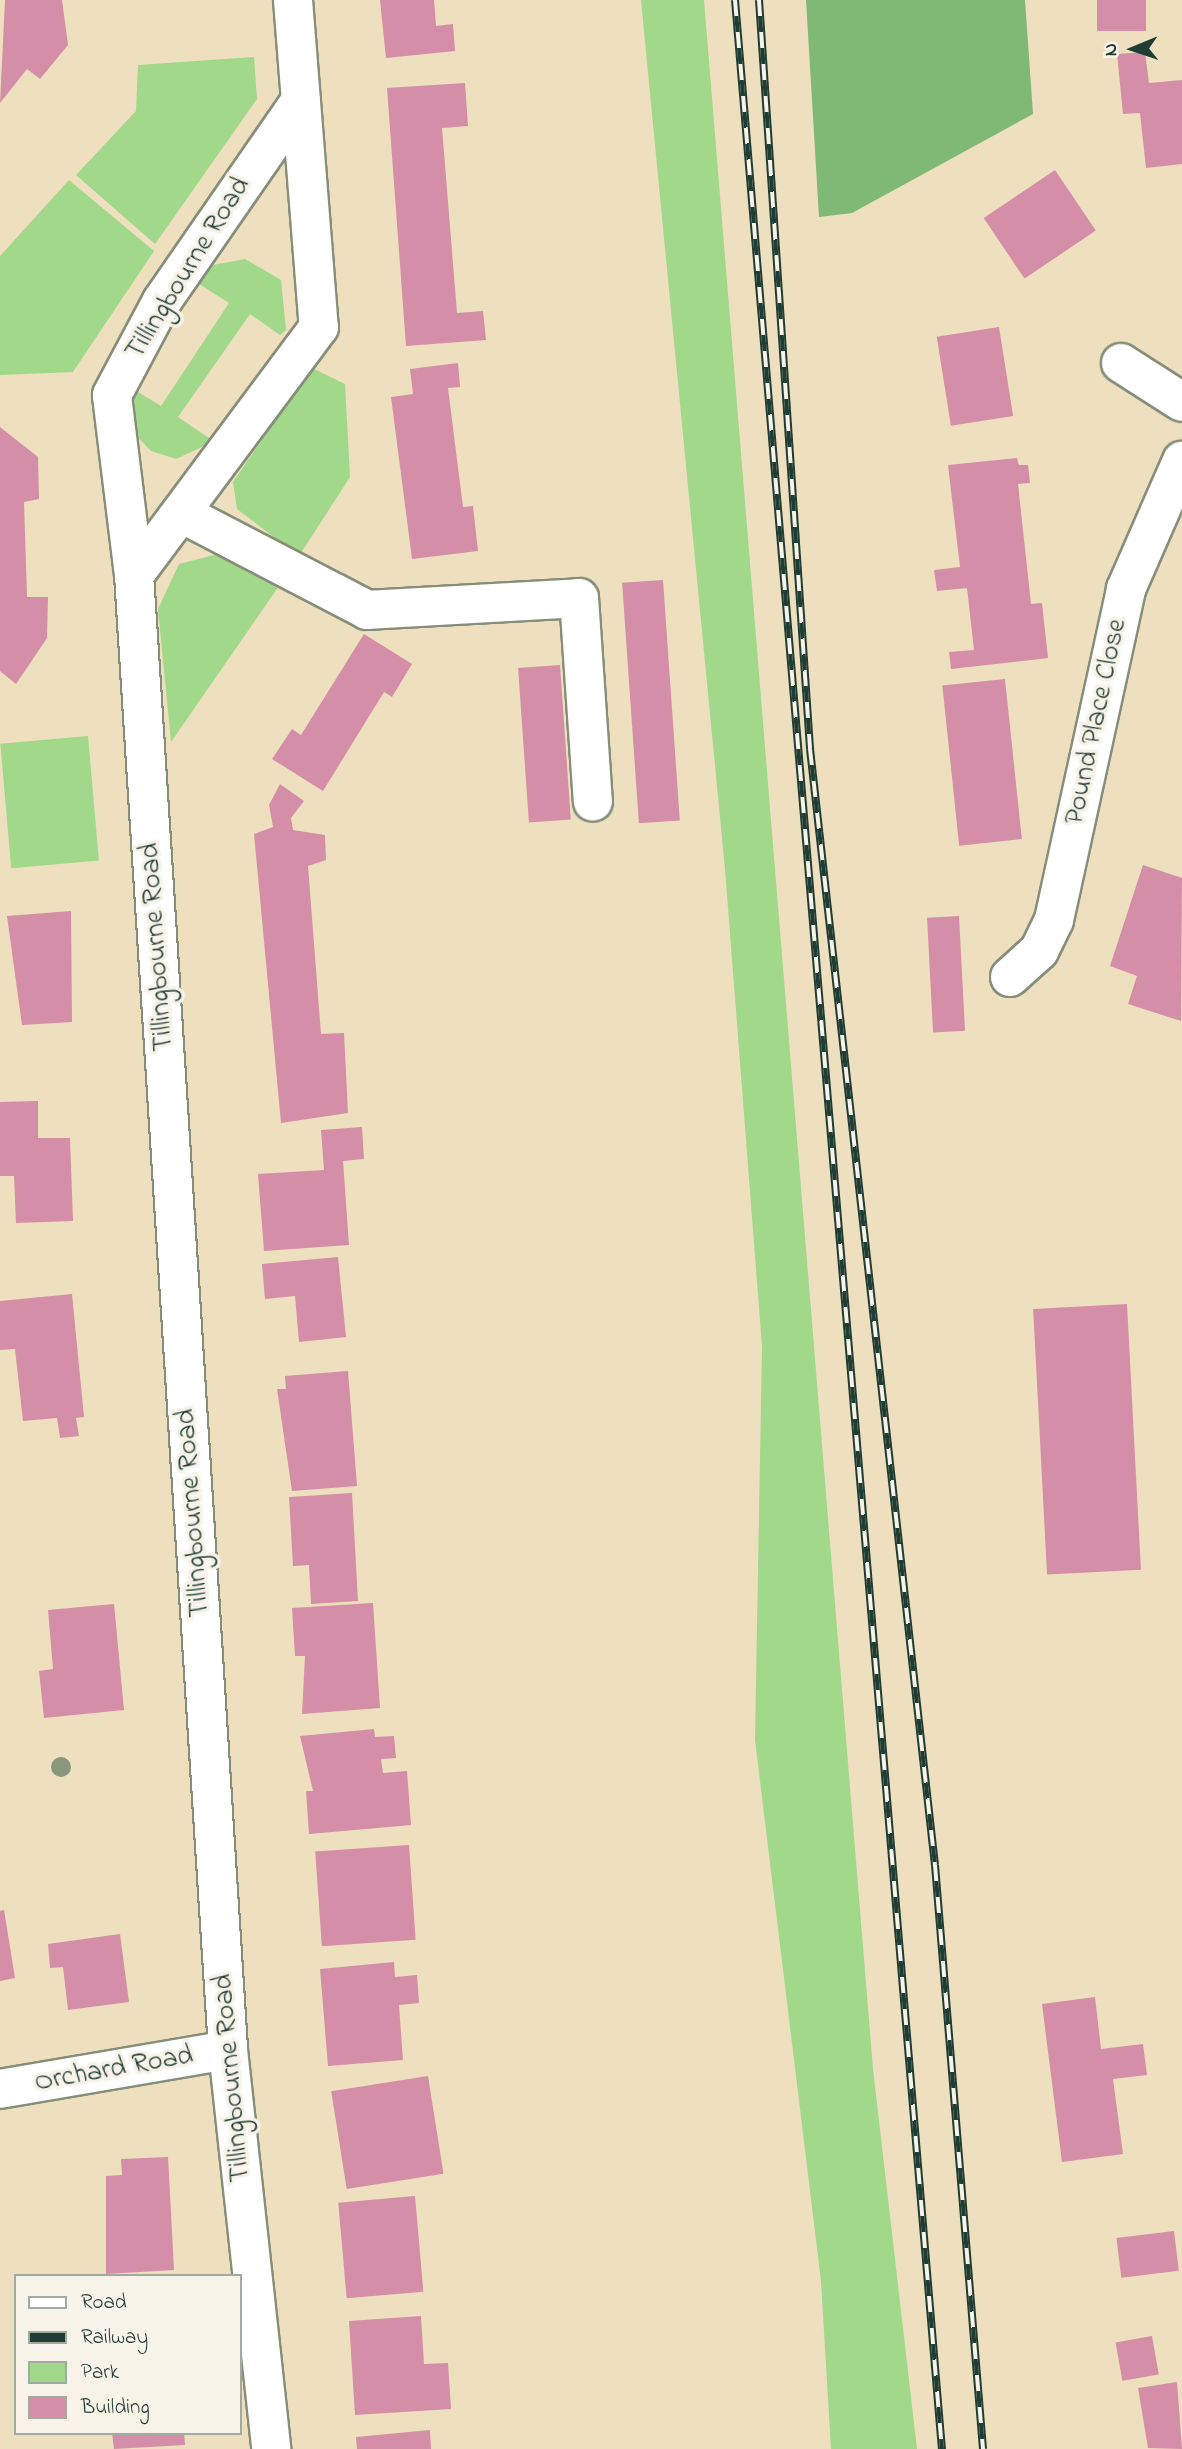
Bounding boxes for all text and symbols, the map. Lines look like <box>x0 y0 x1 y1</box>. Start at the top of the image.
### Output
north arrow <box>1098 14 1168 84</box>
text: N <box>1098 43 1125 57</box>
street label: Tillingbourne Road <box>119 171 259 367</box>
street label: Pound Place Close <box>1059 616 1135 828</box>
street label: Tillingbourne Road <box>134 842 182 1052</box>
street label: Tillingbourne Road <box>170 1408 218 1618</box>
street label: Tillingbourne Road <box>207 1972 259 2184</box>
street label: Orchard Road <box>32 2040 196 2100</box>
legend <box>14 2274 242 2435</box>
text: Road <box>81 2288 127 2318</box>
text: Railway <box>81 2323 148 2353</box>
text: Park <box>81 2358 119 2388</box>
text: Building <box>81 2393 150 2423</box>

